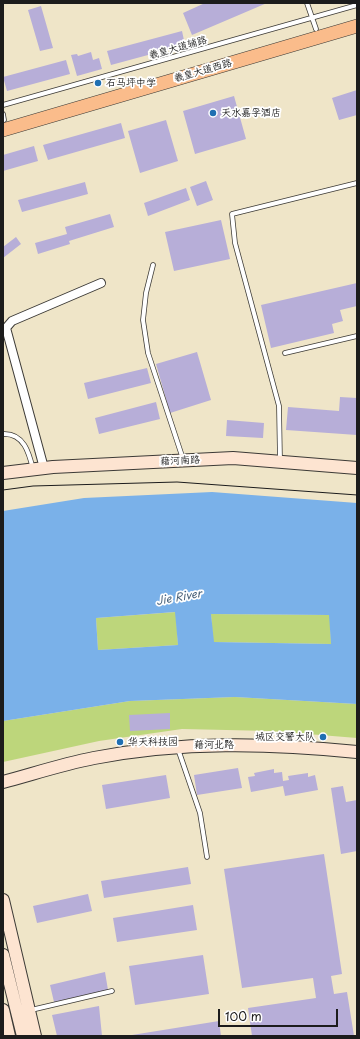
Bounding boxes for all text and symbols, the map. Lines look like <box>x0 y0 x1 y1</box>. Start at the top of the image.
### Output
street label: 羲皇大道辅路 <box>148 34 208 62</box>
street label: 羲皇大道西路 <box>173 57 233 85</box>
place label: 石马坪中学 <box>106 77 156 89</box>
marker: 石马坪中学 <box>93 78 103 88</box>
place label: 天水嘉孚酒店 <box>221 107 281 119</box>
marker: 天水嘉孚酒店 <box>208 108 218 118</box>
street label: 藉河南路 <box>160 454 200 468</box>
water label: Jie River <box>155 588 203 608</box>
place label: 城区交警大队 <box>255 731 315 743</box>
marker: 城区交警大队 <box>318 732 328 742</box>
place label: 华天科技园 <box>128 736 178 748</box>
marker: 华天科技园 <box>115 737 125 747</box>
street label: 藉河北路 <box>194 739 234 751</box>
scale bar <box>220 1001 340 1027</box>
text: 100 m <box>225 1007 262 1025</box>

